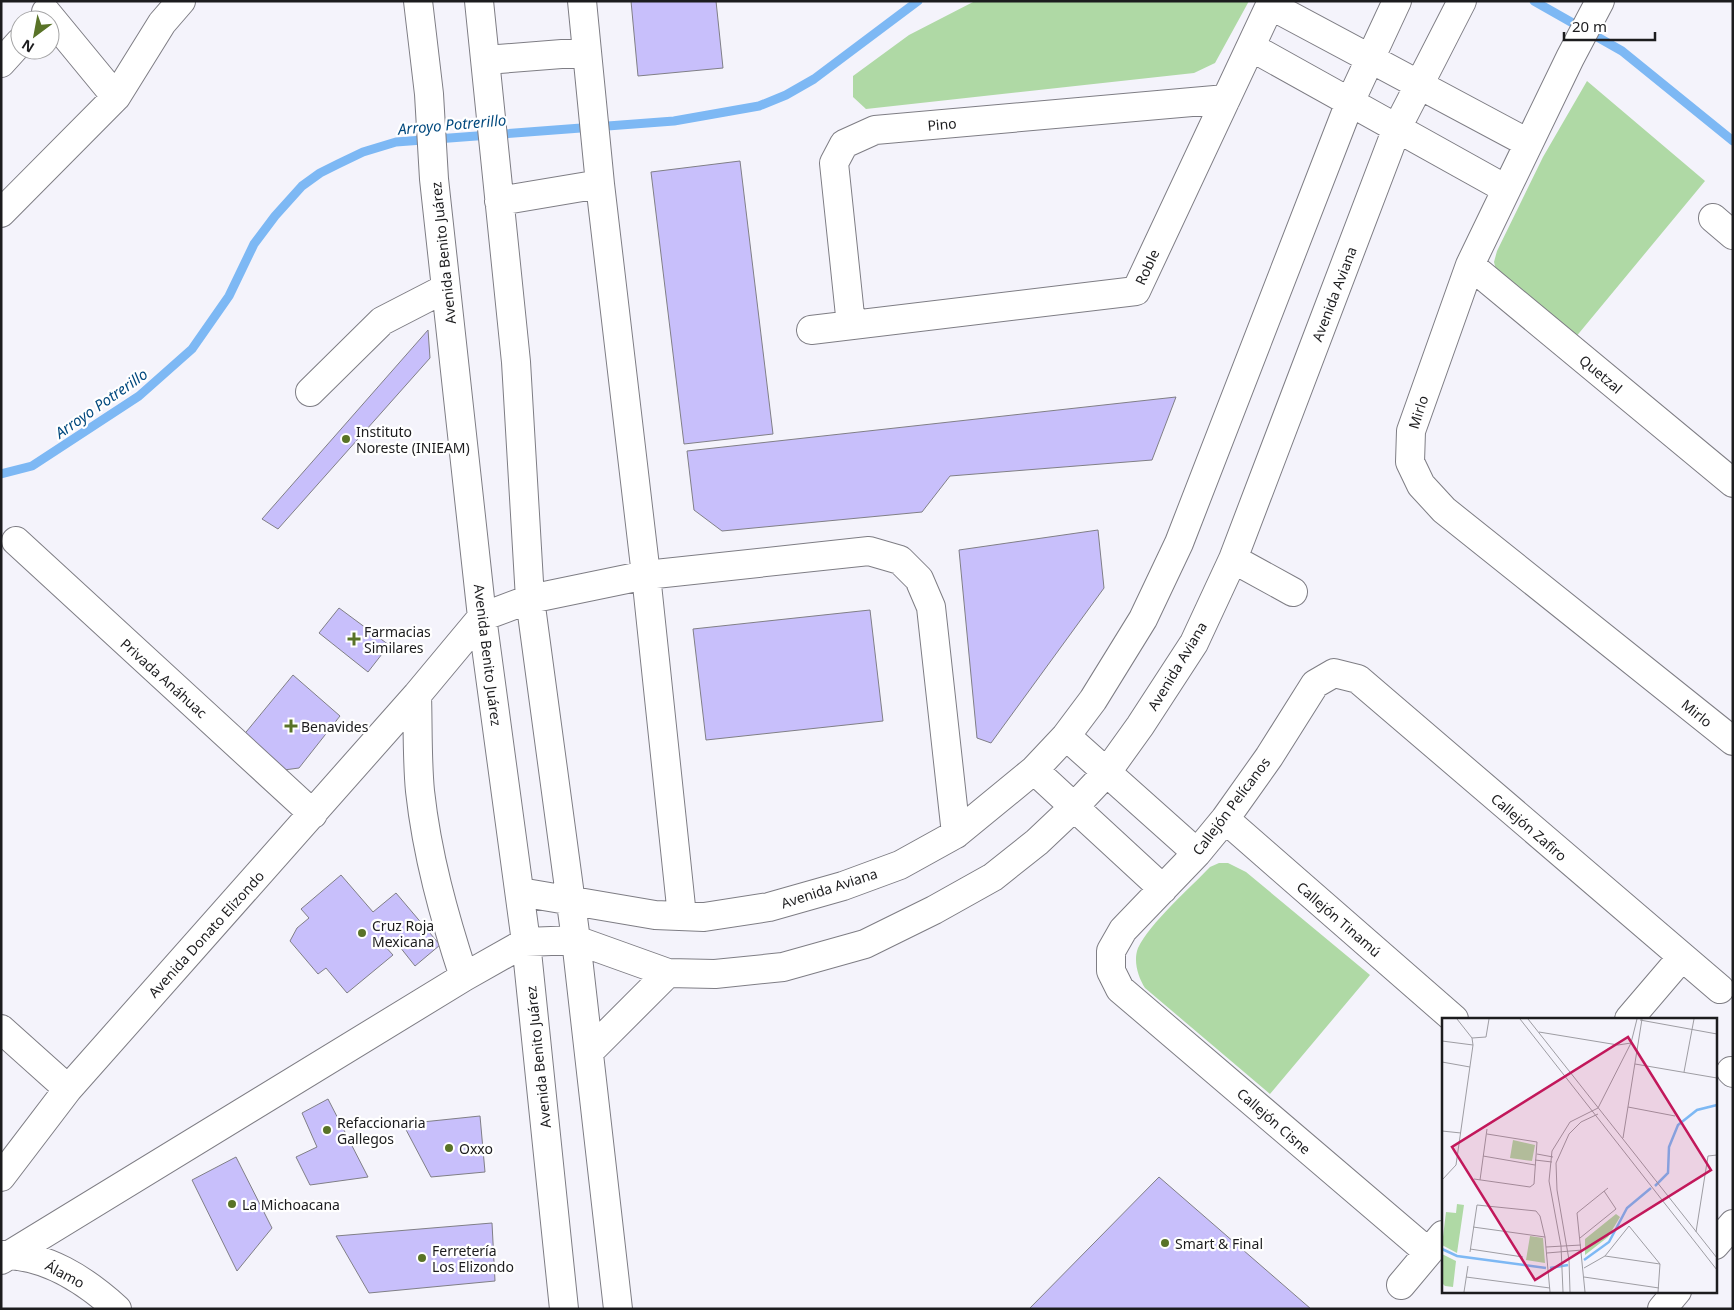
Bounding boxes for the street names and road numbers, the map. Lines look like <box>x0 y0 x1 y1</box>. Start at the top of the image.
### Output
street label: Pino <box>927 113 957 135</box>
street label: Avenida Benito Juárez <box>426 181 460 325</box>
street label: Avenida Aviana <box>1307 244 1361 344</box>
street label: Roble <box>1131 246 1164 288</box>
street label: Quetzal <box>1576 350 1626 398</box>
street label: Mirlo <box>1404 393 1432 431</box>
street label: Avenida Benito Juárez <box>470 583 506 727</box>
street label: Avenida Aviana <box>1143 618 1211 714</box>
street label: Privada Anáhuac <box>117 634 212 722</box>
street label: Mirlo <box>1678 695 1716 731</box>
street label: Callejón Pelícanos <box>1188 753 1274 859</box>
street label: Callejón Zafiro <box>1487 789 1571 865</box>
street label: Avenida Aviana <box>778 863 880 913</box>
street label: Avenida Donato Elizondo <box>144 867 268 1001</box>
street label: Callejón Tinamú <box>1293 877 1385 961</box>
street label: Avenida Benito Juárez <box>521 985 555 1129</box>
street label: Callejón Cisne <box>1233 1084 1315 1158</box>
street label: Álamo <box>42 1256 88 1292</box>

